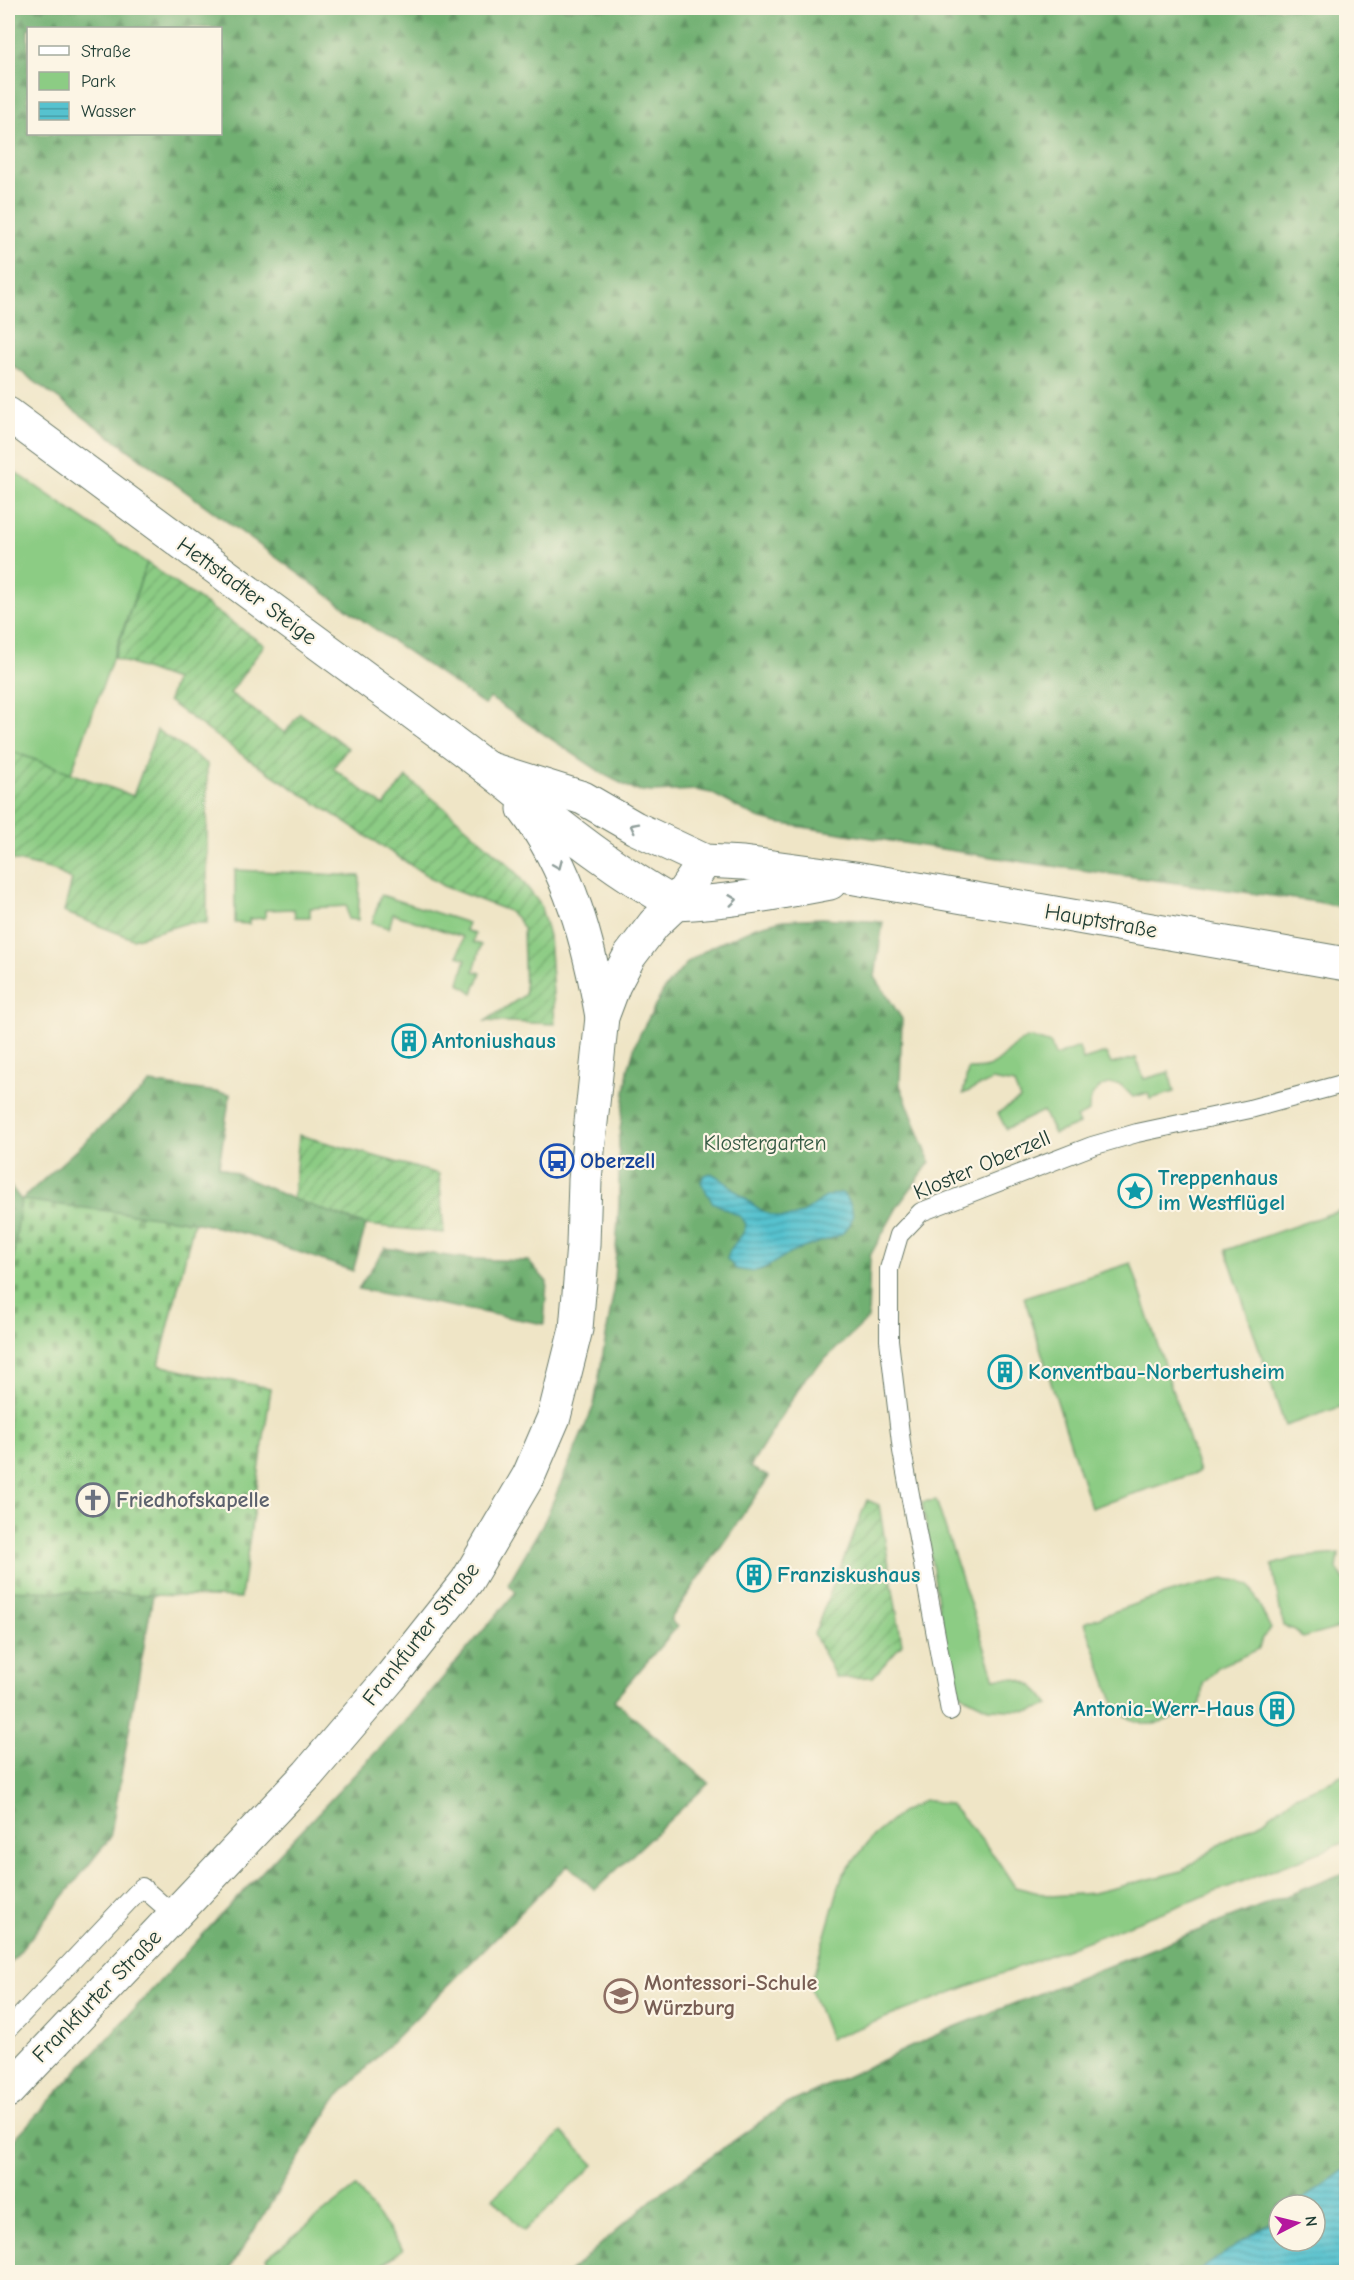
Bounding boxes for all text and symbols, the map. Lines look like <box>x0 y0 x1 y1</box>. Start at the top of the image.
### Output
legend <box>27 27 222 135</box>
text: Straße <box>81 41 131 62</box>
text: Park <box>81 71 116 92</box>
text: Wasser <box>81 101 137 122</box>
street label: Hettstadter Steige <box>172 532 322 650</box>
one-way arrow <box>629 822 640 834</box>
one-way arrow <box>551 858 563 869</box>
one-way arrow <box>728 895 738 907</box>
street label: Hauptstraße <box>1043 898 1159 944</box>
building icon: Antoniushaus <box>391 1023 427 1059</box>
place label: Antoniushaus <box>432 1028 556 1054</box>
street label: Kloster Oberzell <box>910 1125 1054 1205</box>
park label: Klostergarten <box>703 1130 827 1156</box>
bus stop icon: Oberzell <box>539 1143 575 1179</box>
place label: Oberzell <box>580 1148 655 1174</box>
place label: Treppenhaus im Westflügel <box>1158 1165 1285 1216</box>
place icon: Treppenhaus im Westflügel <box>1117 1173 1153 1209</box>
building icon: Konventbau-Norbertusheim <box>987 1354 1023 1390</box>
place label: Konventbau-Norbertusheim <box>1028 1359 1285 1385</box>
church icon: Friedhofskapelle <box>75 1482 111 1518</box>
place label: Friedhofskapelle <box>116 1487 270 1513</box>
street label: Frankfurter Straße <box>357 1557 485 1711</box>
building icon: Franziskushaus <box>736 1557 772 1593</box>
place label: Franziskushaus <box>777 1562 920 1588</box>
building icon: Antonia-Werr-Haus <box>1259 1691 1295 1727</box>
place label: Antonia-Werr-Haus <box>1073 1696 1254 1722</box>
street label: Frankfurter Straße <box>27 1924 167 2068</box>
place label: Montessori-Schule Würzburg <box>644 1970 817 2021</box>
school or university icon: Montessori-Schule Würzburg <box>603 1978 639 2014</box>
north arrow <box>1267 2193 1327 2253</box>
text: N <box>1301 2215 1320 2228</box>

